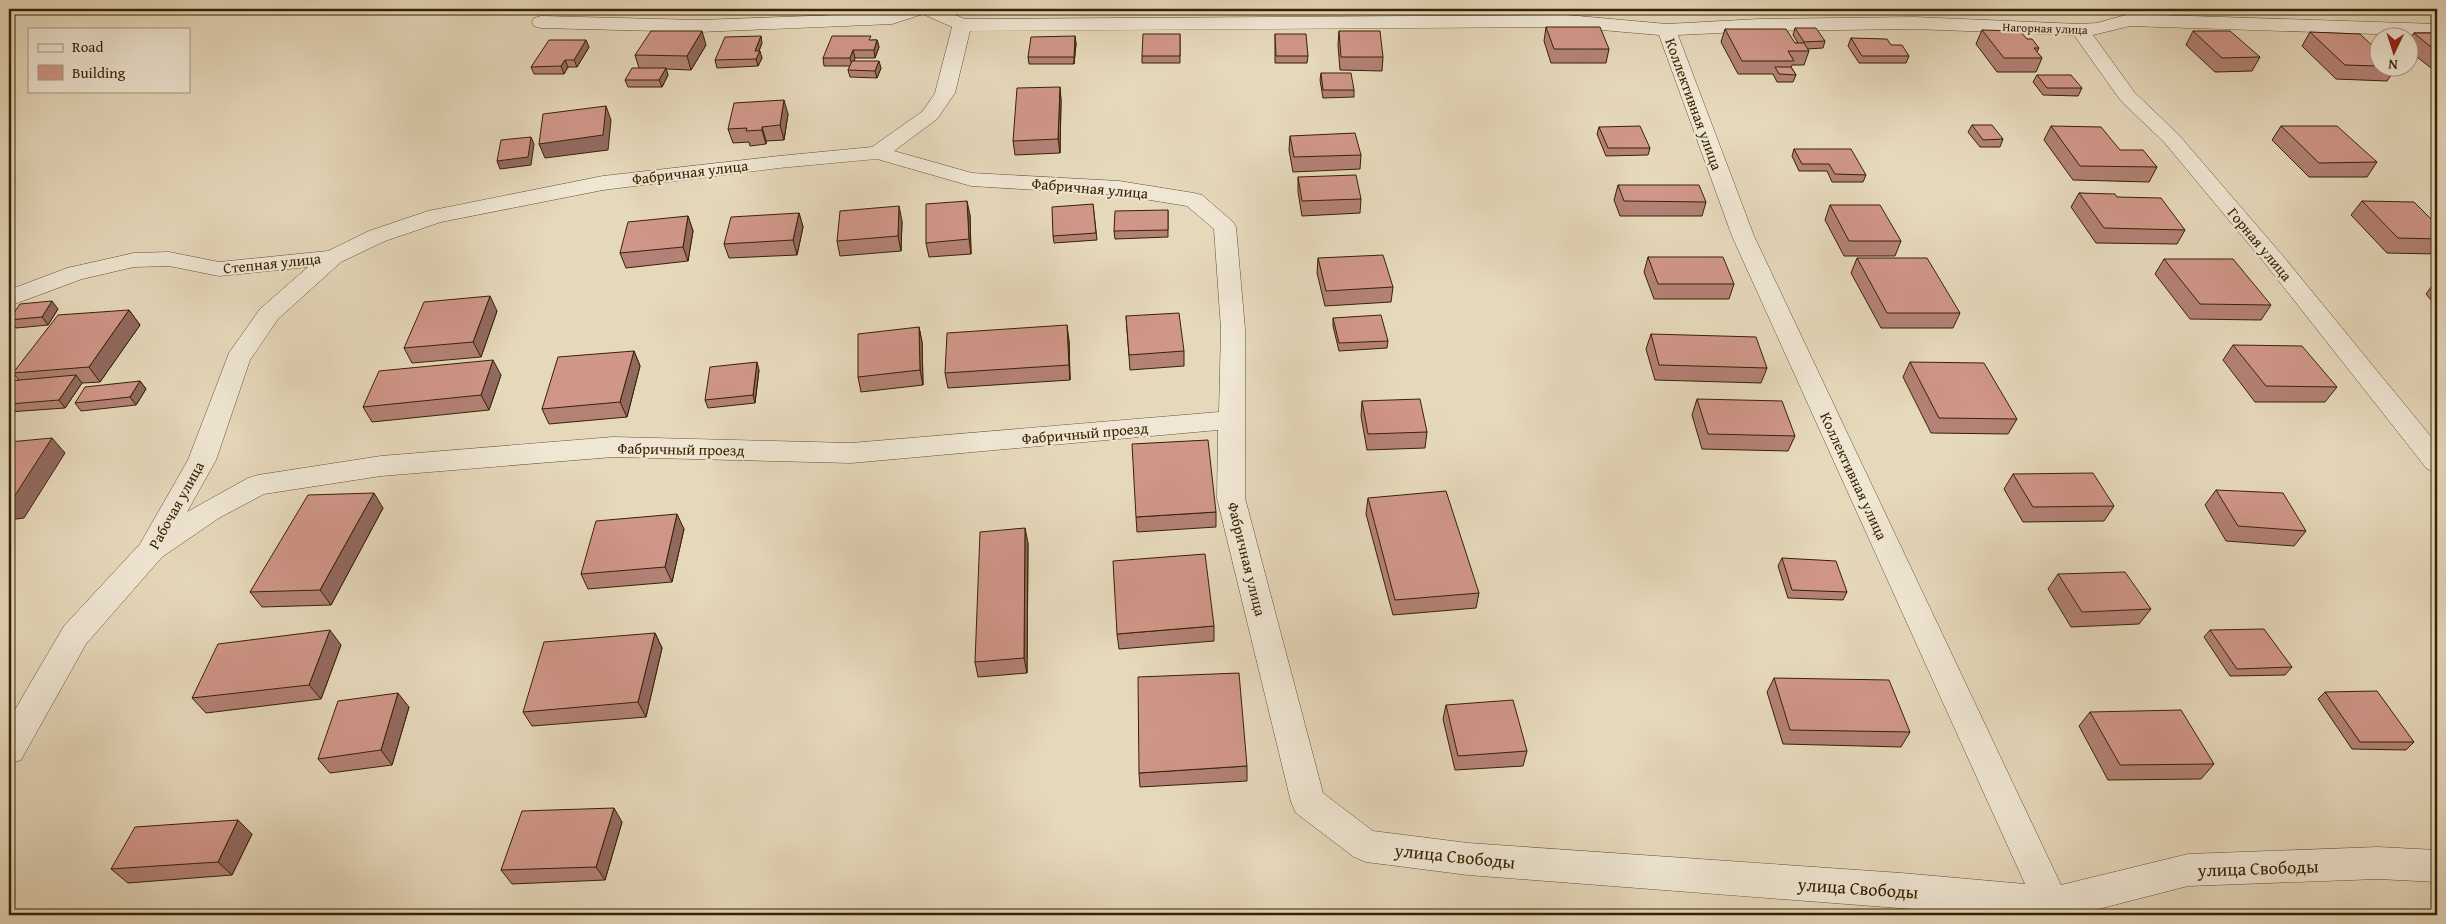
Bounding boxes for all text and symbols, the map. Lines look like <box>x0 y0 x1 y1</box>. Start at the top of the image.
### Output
street label: Нагорная улица <box>2002 18 2088 38</box>
legend <box>28 28 190 92</box>
north arrow <box>2368 28 2418 78</box>
street label: Коллективная улица <box>1660 35 1728 174</box>
text: Road <box>72 36 103 57</box>
text: N <box>2387 55 2398 75</box>
text: Building <box>72 62 126 83</box>
street label: Фабричная улица <box>631 154 750 190</box>
street label: Фабричная улица <box>1031 172 1150 204</box>
street label: Горная улица <box>2223 203 2298 286</box>
street label: Степная улица <box>222 247 323 279</box>
street label: Коллективная улица <box>1815 409 1893 544</box>
street label: Фабричный проезд <box>1021 417 1149 449</box>
street label: Фабричный проезд <box>617 437 745 461</box>
street label: Рабочая улица <box>143 457 209 553</box>
street label: Фабричная улица <box>1223 500 1272 619</box>
street label: улица Свободы <box>1392 836 1517 876</box>
street label: улица Свободы <box>2196 852 2319 884</box>
street label: улица Свободы <box>1796 870 1920 906</box>

